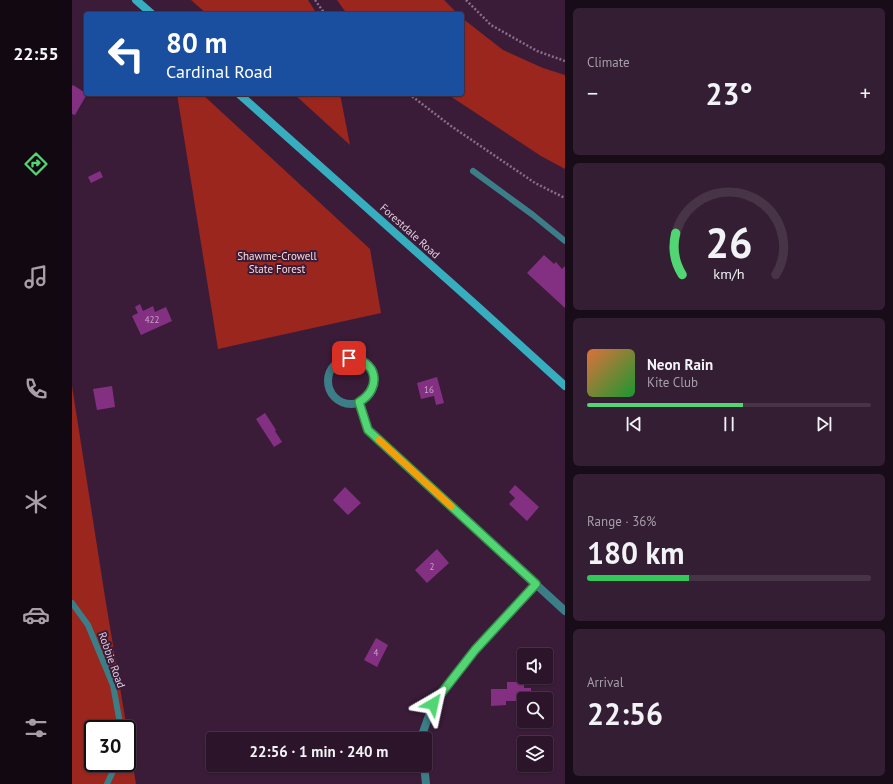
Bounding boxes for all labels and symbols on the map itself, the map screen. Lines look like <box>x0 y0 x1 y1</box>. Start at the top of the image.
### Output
street label: Forestdale Road <box>377 200 443 262</box>
park label: Shawme-Crowell State Forest <box>237 249 318 276</box>
house number: 422 <box>145 314 159 325</box>
pin <box>332 341 366 375</box>
house number: 16 <box>424 384 434 395</box>
house number: 2 <box>430 561 435 572</box>
street label: Robbie Road <box>95 630 129 690</box>
house number: 4 <box>374 647 379 658</box>
position arrow <box>412 683 454 725</box>
speed limit sign: 30 <box>84 720 136 772</box>

